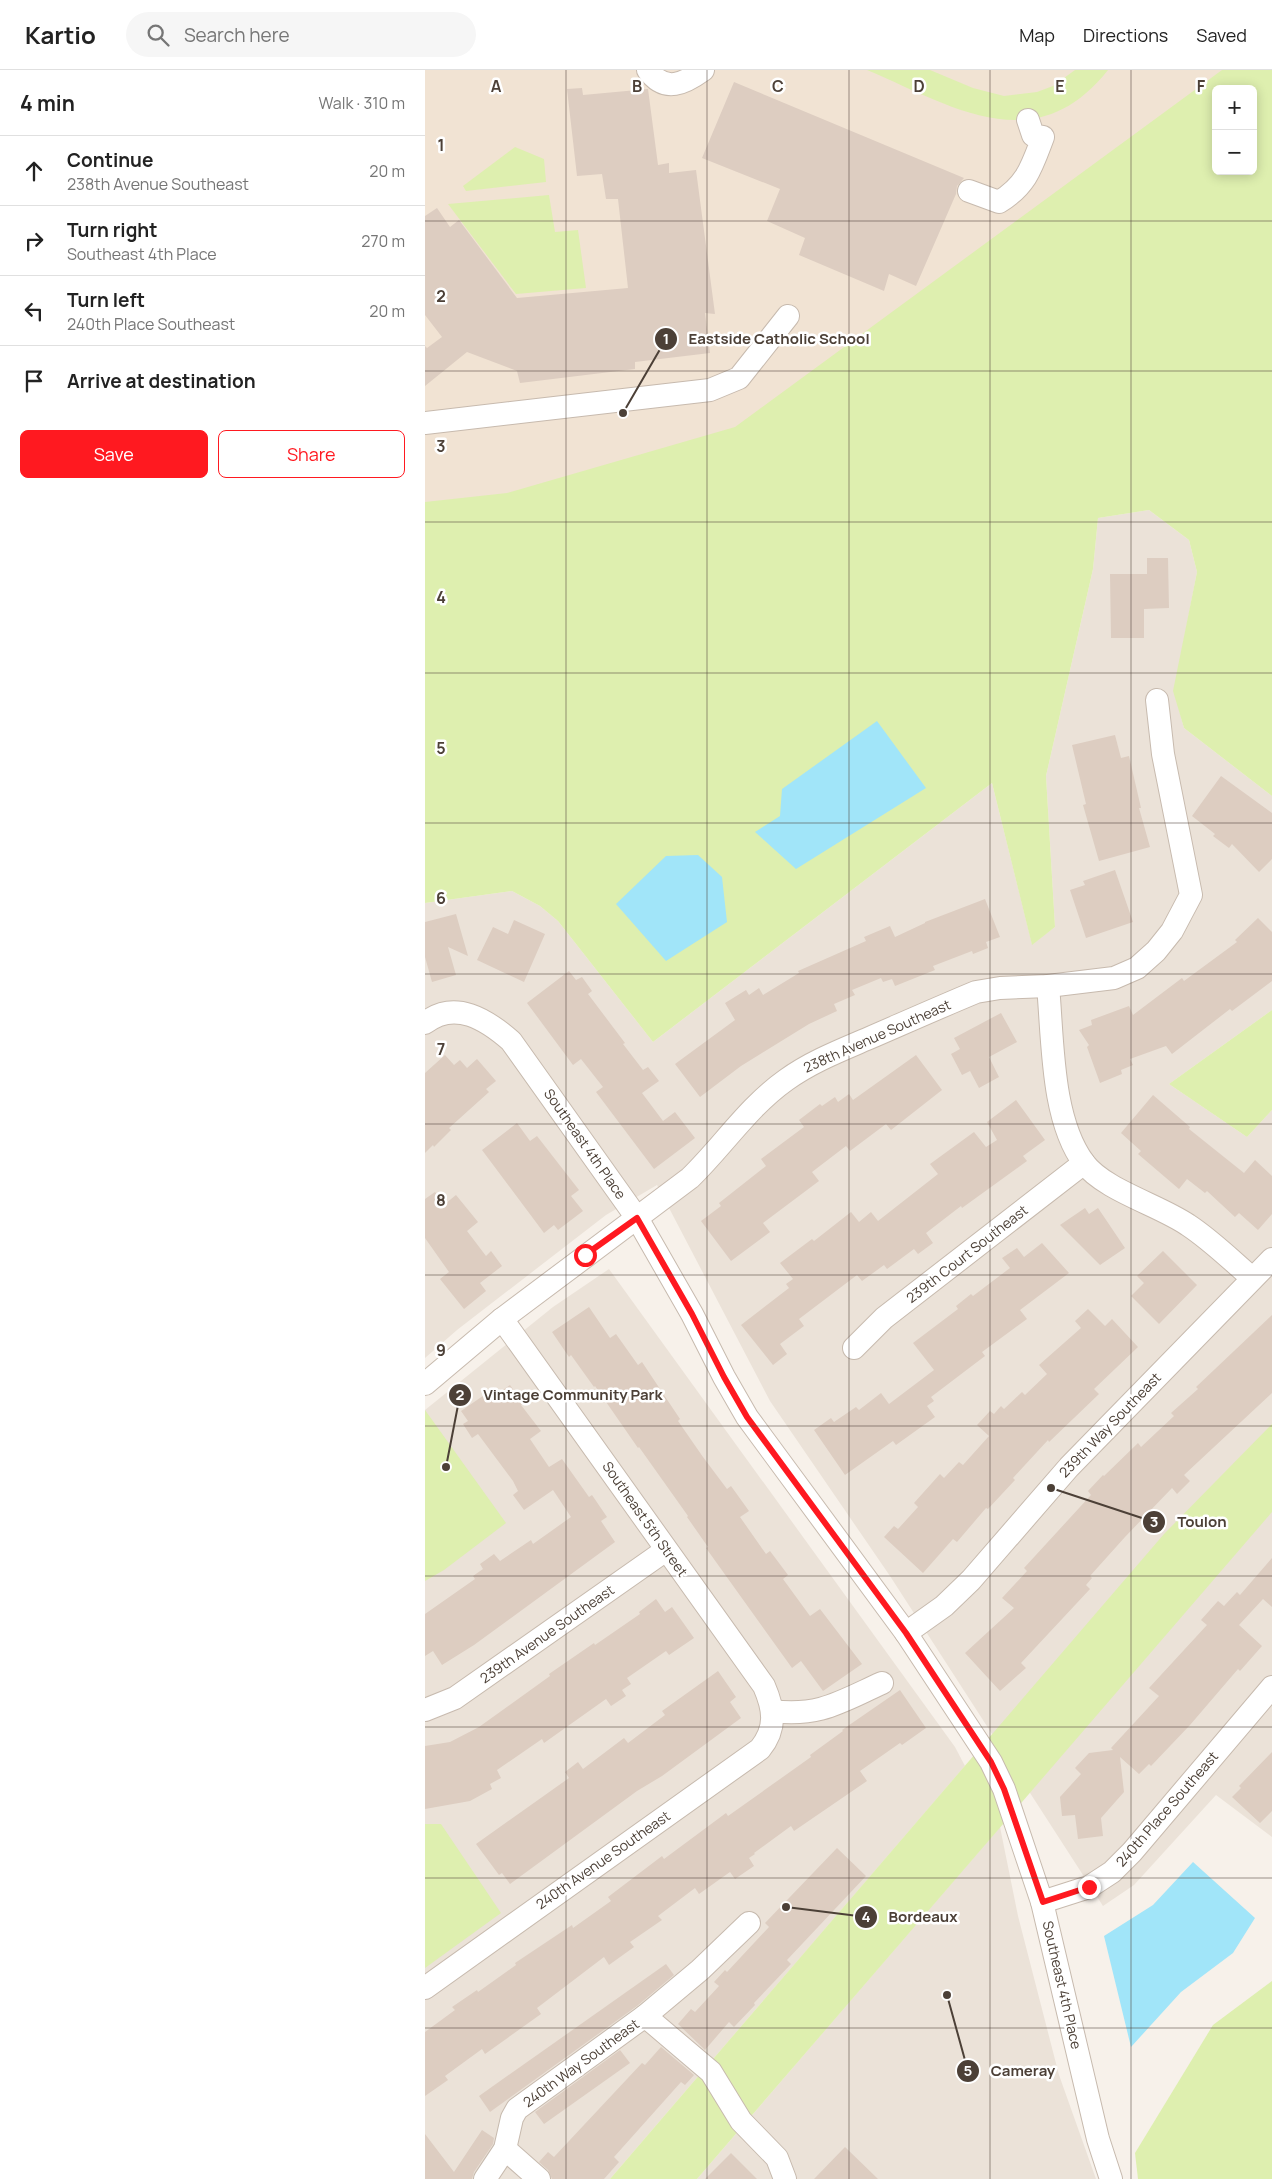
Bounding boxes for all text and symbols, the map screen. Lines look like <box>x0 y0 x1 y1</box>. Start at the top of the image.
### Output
search box <box>126 12 476 57</box>
text: Kartio <box>25 18 96 51</box>
icon: search <box>144 21 172 49</box>
text: Search here <box>184 22 290 48</box>
text: Map <box>1019 23 1055 47</box>
text: Directions <box>1083 23 1168 47</box>
text: Saved <box>1196 23 1247 47</box>
text: A <box>491 75 502 97</box>
text: B <box>632 75 642 97</box>
text: C <box>772 75 784 97</box>
text: D <box>913 75 925 97</box>
text: E <box>1055 75 1065 97</box>
text: F <box>1197 75 1206 97</box>
map controls <box>1212 85 1257 175</box>
button: + <box>1212 85 1257 130</box>
text: 4 min <box>20 89 75 117</box>
text: Walk · 310 m <box>319 92 405 114</box>
button: − <box>1212 130 1257 175</box>
text: 1 <box>437 134 445 156</box>
text: Continue <box>67 147 153 173</box>
icon: ahead <box>20 157 48 185</box>
text: 20 m <box>369 160 405 182</box>
text: 238th Avenue Southeast <box>67 173 249 195</box>
text: Turn right <box>67 217 157 243</box>
icon: right <box>20 227 48 255</box>
text: 270 m <box>361 230 405 252</box>
text: Southeast 4th Place <box>67 243 217 265</box>
text: 2 <box>436 285 446 307</box>
text: Turn left <box>67 287 145 313</box>
icon: left <box>20 297 48 325</box>
text: 20 m <box>369 300 405 322</box>
text: 240th Place Southeast <box>67 313 235 335</box>
callout: Eastside Catholic School <box>654 324 880 354</box>
text: 1 <box>663 328 669 349</box>
text: Eastside Catholic School <box>688 328 870 349</box>
icon: arrive <box>20 367 48 395</box>
text: Arrive at destination <box>67 368 256 394</box>
button: Save <box>20 430 208 478</box>
button: Share <box>218 430 405 478</box>
text: 3 <box>436 435 446 457</box>
text: 4 <box>436 586 446 608</box>
text: 5 <box>436 737 446 759</box>
text: 6 <box>436 887 446 909</box>
street label: 238th Avenue Southeast <box>800 994 954 1077</box>
text: 7 <box>437 1038 445 1060</box>
street label: Southeast 4th Place <box>540 1085 631 1203</box>
text: 8 <box>436 1189 446 1211</box>
street label: 239th Court Southeast <box>902 1200 1032 1307</box>
route start <box>574 1244 597 1267</box>
text: 9 <box>436 1339 446 1361</box>
street label: 239th Way Southeast <box>1055 1368 1165 1481</box>
callout: Vintage Community Park <box>448 1380 672 1410</box>
text: 2 <box>456 1384 465 1405</box>
text: Vintage Community Park <box>483 1384 664 1405</box>
street label: Southeast 5th Street <box>598 1457 693 1580</box>
callout: Toulon <box>1142 1507 1236 1537</box>
text: 3 <box>1150 1511 1158 1532</box>
text: Toulon <box>1177 1511 1227 1532</box>
street label: 239th Avenue Southeast <box>476 1580 618 1687</box>
street label: 240th Place Southeast <box>1111 1747 1222 1870</box>
street label: 240th Avenue Southeast <box>532 1806 674 1913</box>
route end <box>1078 1876 1101 1899</box>
callout: Bordeaux <box>853 1902 967 1932</box>
text: 4 <box>861 1906 871 1927</box>
text: Bordeaux <box>888 1906 958 1927</box>
street label: Southeast 4th Place <box>1039 1919 1086 2051</box>
street label: 240th Way Southeast <box>519 2014 643 2111</box>
callout: Cameray <box>956 2056 1065 2086</box>
text: 5 <box>964 2060 973 2081</box>
text: Cameray <box>991 2060 1056 2081</box>

